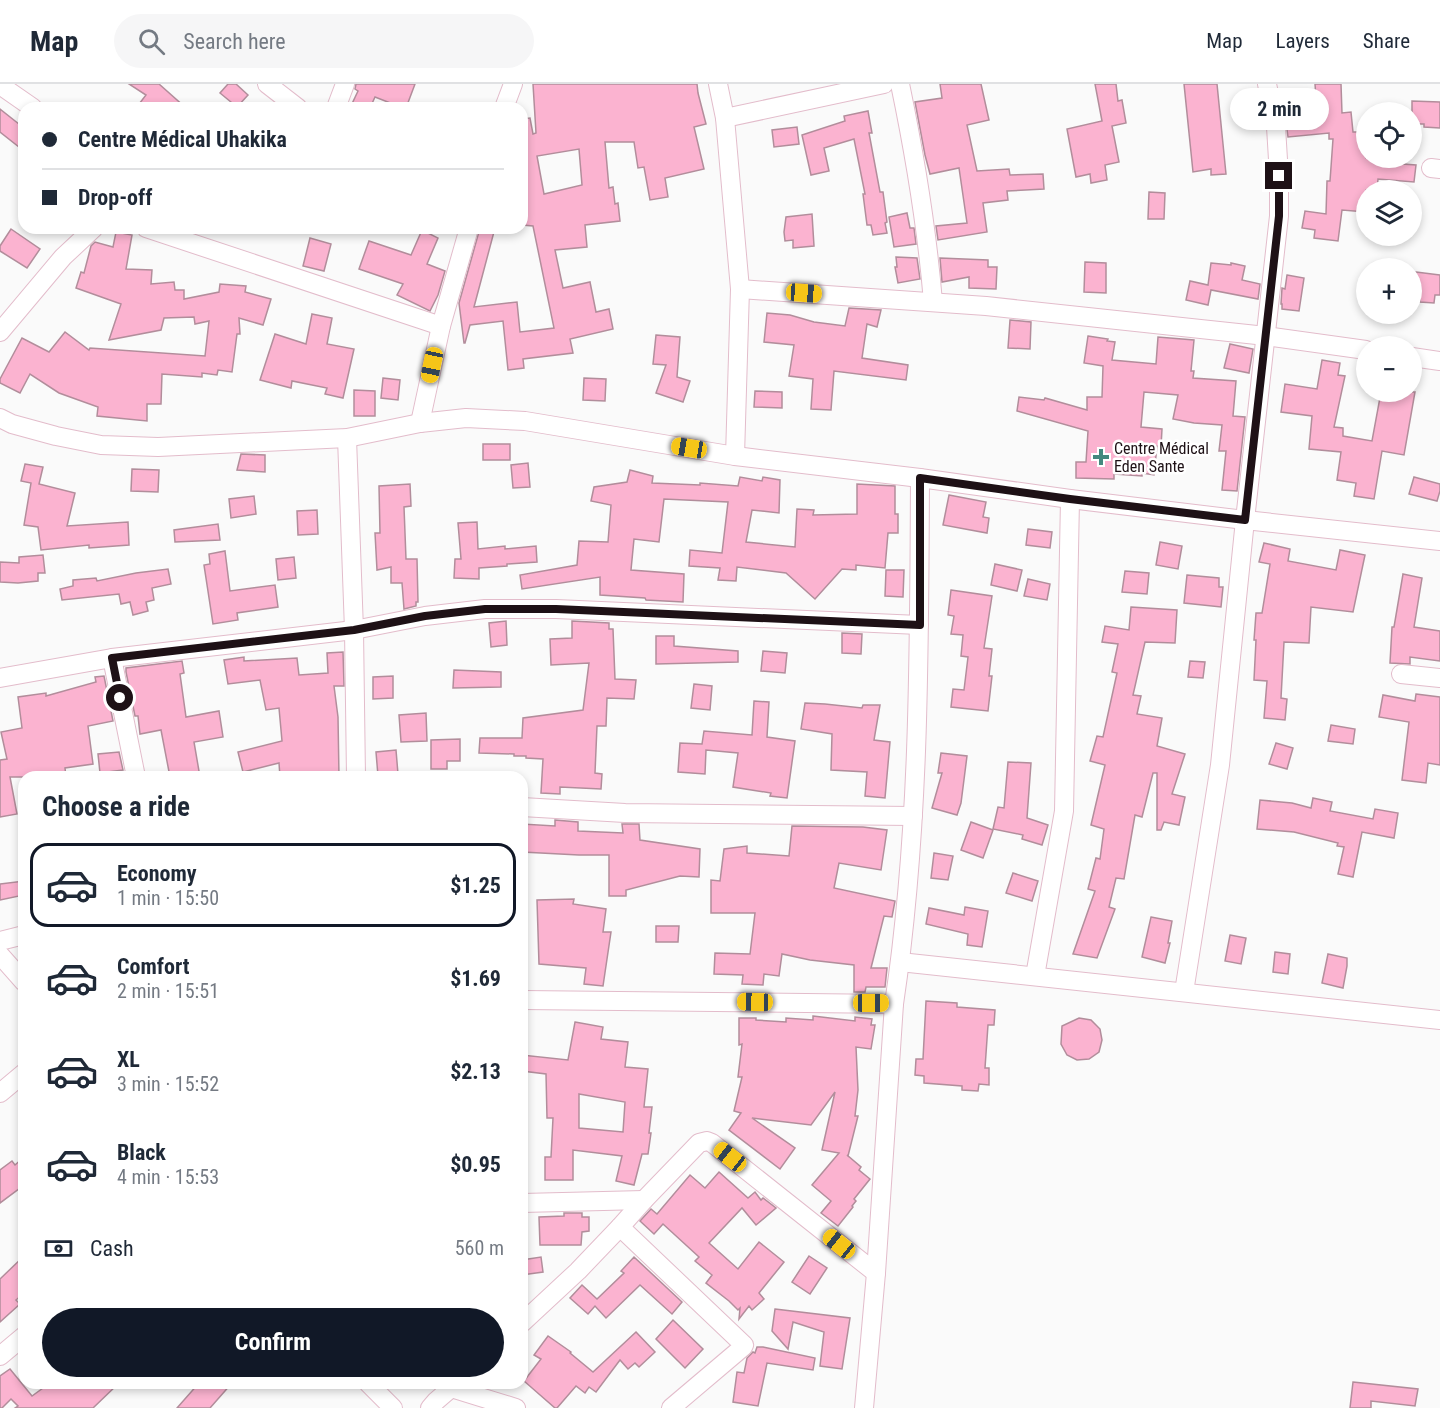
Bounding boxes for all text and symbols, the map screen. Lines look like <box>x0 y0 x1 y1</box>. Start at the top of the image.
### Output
search box <box>114 14 534 68</box>
text: Map <box>30 25 78 58</box>
icon: search <box>135 25 168 58</box>
text: Search here <box>183 29 286 54</box>
text: Map <box>1206 29 1243 53</box>
text: Layers <box>1276 29 1330 53</box>
text: Share <box>1363 29 1410 53</box>
callout: 2 min <box>1230 89 1328 131</box>
text: 2 min <box>1257 97 1302 121</box>
map controls <box>1356 102 1422 402</box>
button: locate <box>1356 102 1422 168</box>
text: Centre Médical Uhakika <box>78 127 287 152</box>
route end <box>1265 162 1292 189</box>
button: layers <box>1356 180 1422 246</box>
text: Drop-off <box>78 185 152 210</box>
button: + <box>1356 258 1422 324</box>
car <box>785 283 823 303</box>
button: − <box>1356 336 1422 402</box>
car <box>419 346 445 384</box>
car <box>670 436 708 460</box>
place label: Centre Médical Eden Sante <box>1114 439 1209 476</box>
marker: Centre Médical Eden Sante <box>1092 448 1110 466</box>
route start <box>106 684 133 711</box>
text: Choose a ride <box>42 791 190 823</box>
icon: car <box>45 858 99 912</box>
text: Economy <box>117 861 197 886</box>
text: $1.25 <box>450 873 501 898</box>
text: 1 min · 15:50 <box>117 886 219 910</box>
icon: car <box>45 951 99 1005</box>
text: Comfort <box>117 954 190 979</box>
text: $1.69 <box>450 966 501 991</box>
text: 2 min · 15:51 <box>117 979 219 1003</box>
car <box>737 993 773 1011</box>
car <box>853 994 889 1012</box>
icon: car <box>45 1044 99 1098</box>
text: XL <box>117 1047 140 1072</box>
text: $2.13 <box>450 1059 501 1084</box>
text: 3 min · 15:52 <box>117 1072 219 1096</box>
icon: car <box>45 1137 99 1191</box>
car <box>710 1139 750 1175</box>
text: Black <box>117 1140 166 1165</box>
text: $0.95 <box>450 1152 501 1177</box>
text: 4 min · 15:53 <box>117 1165 219 1189</box>
car <box>819 1226 859 1262</box>
icon: cash <box>42 1232 75 1265</box>
text: Cash <box>90 1236 134 1261</box>
text: 560 m <box>455 1236 504 1260</box>
button: Confirm <box>42 1308 504 1377</box>

